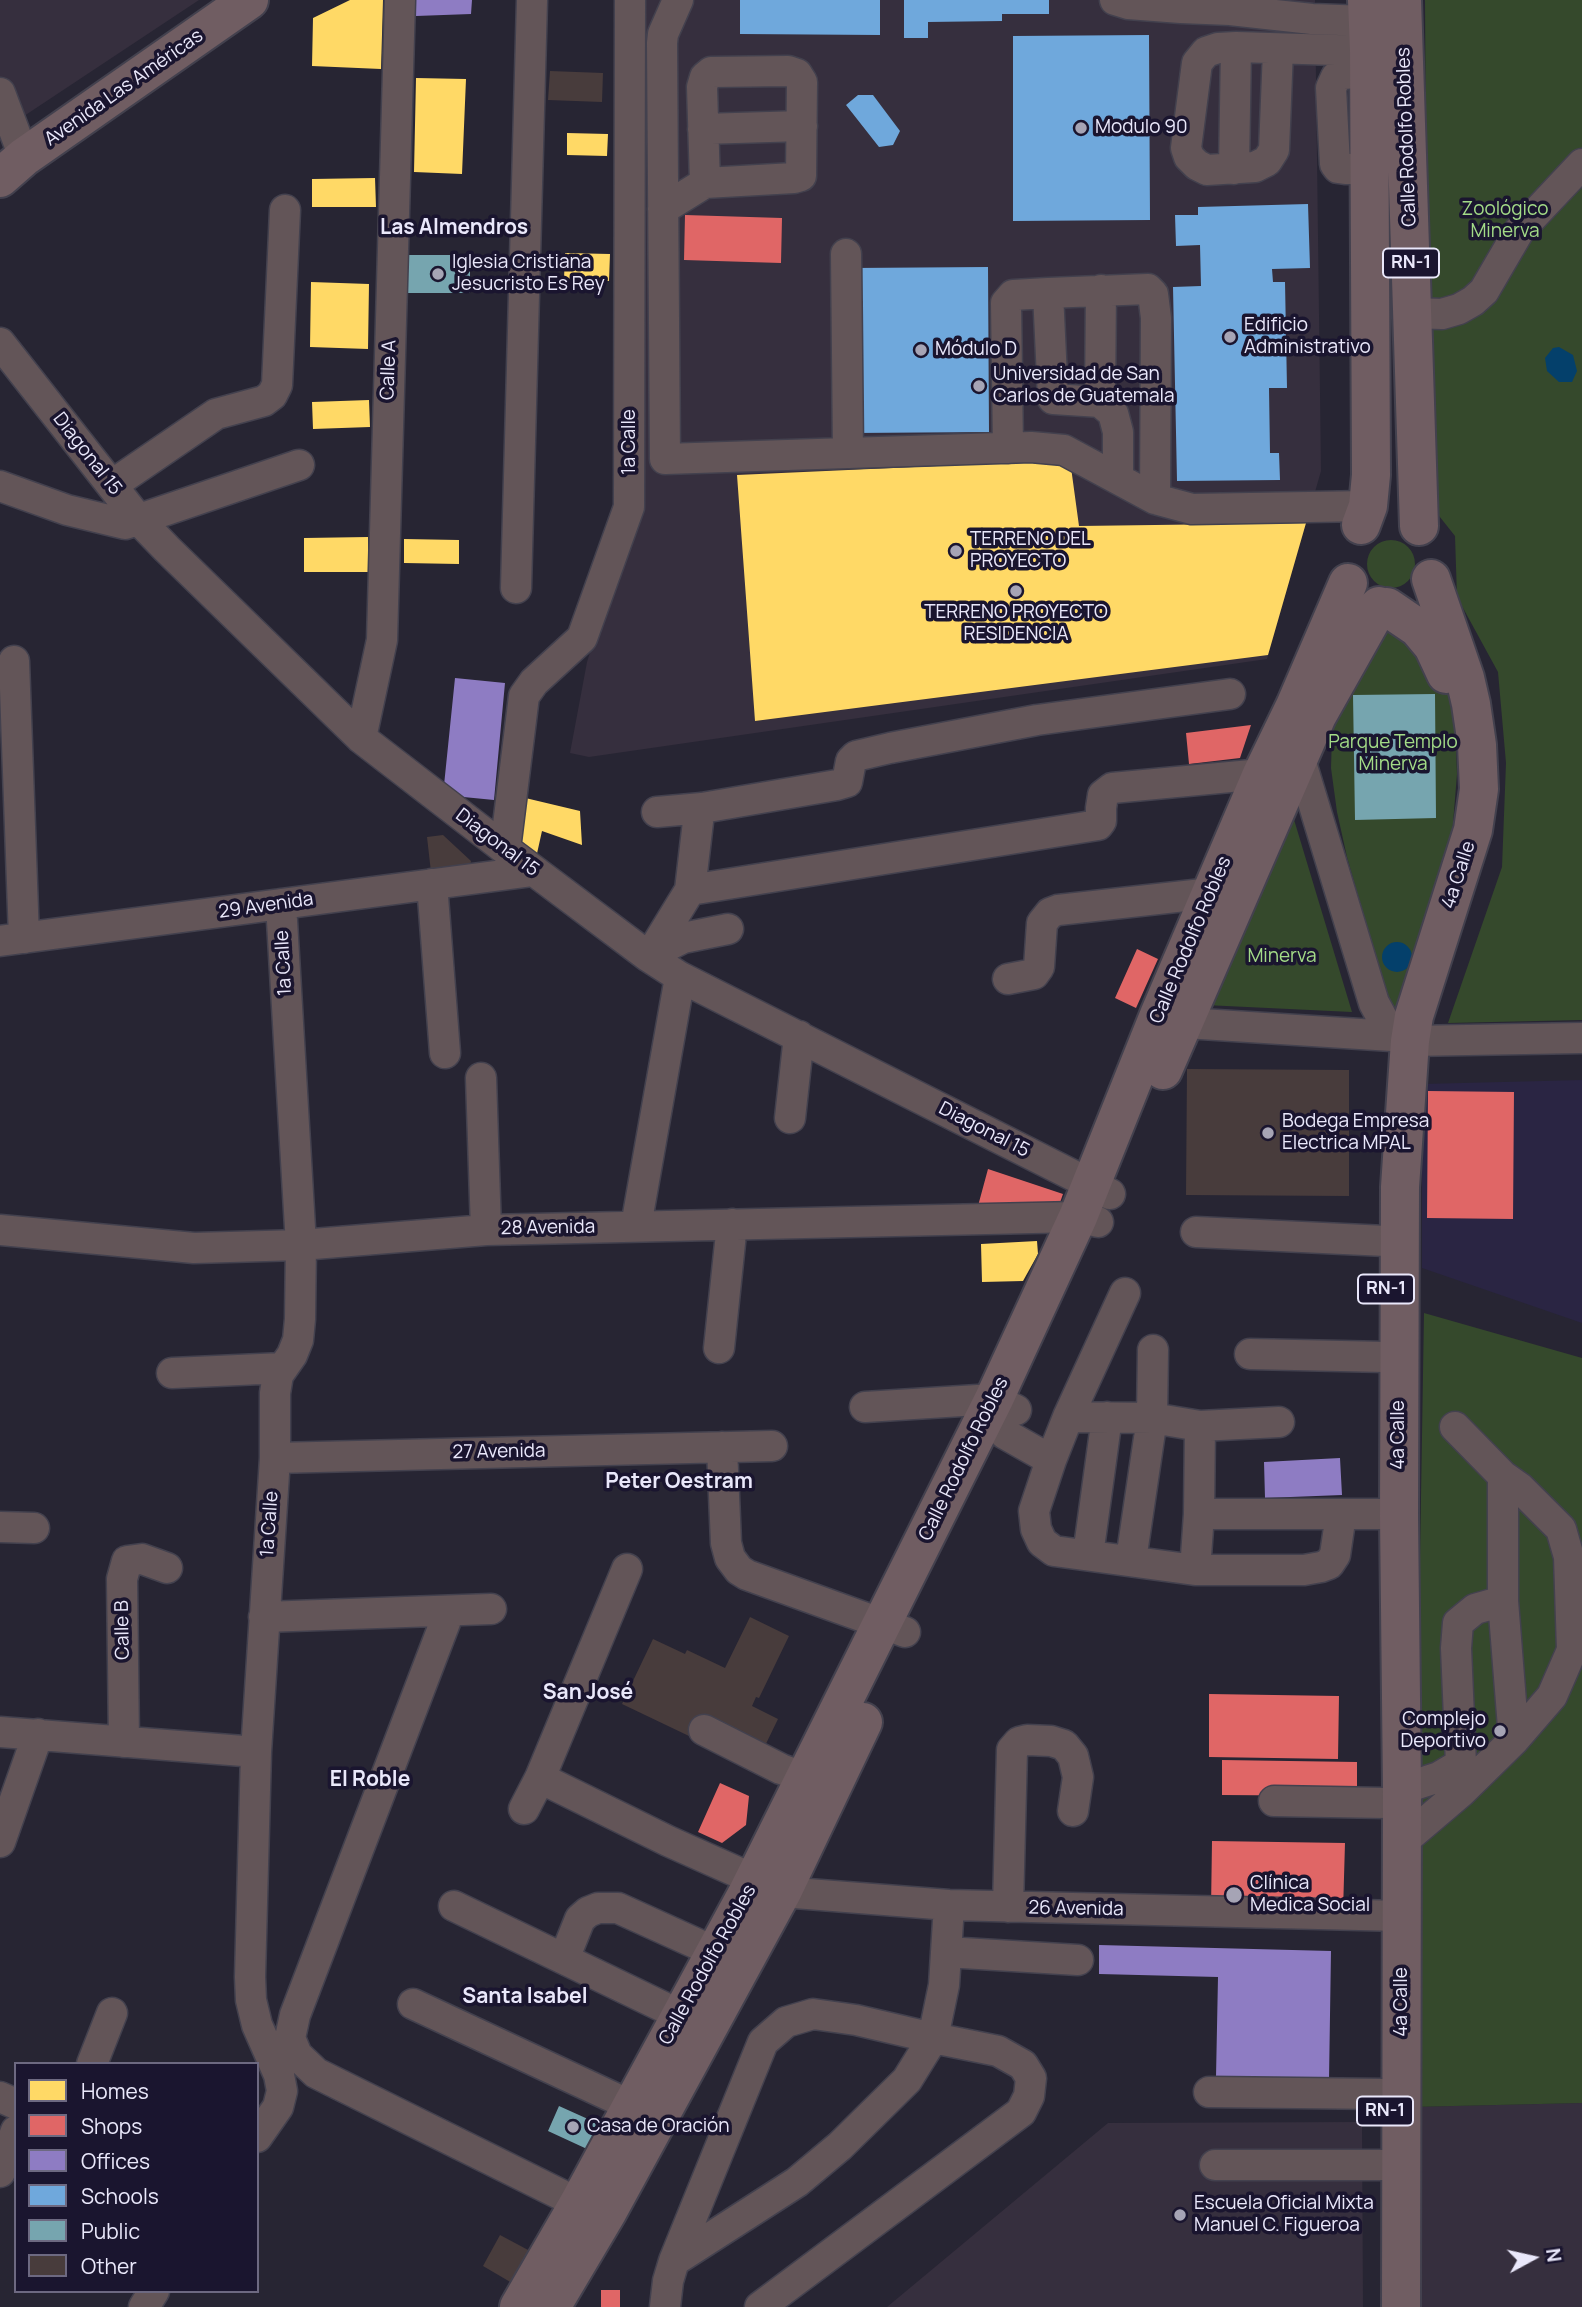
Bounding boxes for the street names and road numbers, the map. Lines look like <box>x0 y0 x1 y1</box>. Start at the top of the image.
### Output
street label: Avenida Las Américas <box>40 25 208 151</box>
street label: Calle Rodolfo Robles <box>1392 47 1422 227</box>
road number: RN-1 <box>1383 248 1439 278</box>
street label: Calle A <box>377 340 401 400</box>
street label: Diagonal 15 <box>48 408 126 500</box>
street label: 1a Calle <box>619 409 641 475</box>
street label: Diagonal 15 <box>451 804 543 882</box>
street label: 4a Calle <box>1437 838 1481 912</box>
street label: Calle Rodolfo Robles <box>1145 853 1237 1027</box>
street label: 29 Avenida <box>217 888 315 924</box>
street label: 1a Calle <box>271 930 297 996</box>
street label: Diagonal 15 <box>935 1097 1033 1163</box>
street label: 28 Avenida <box>501 1216 595 1240</box>
road number: RN-1 <box>1358 1274 1414 1304</box>
street label: Calle Rodolfo Robles <box>914 1373 1014 1545</box>
street label: 4a Calle <box>1388 1400 1410 1470</box>
street label: 27 Avenida <box>452 1440 546 1464</box>
street label: 1a Calle <box>256 1490 284 1558</box>
street label: Calle B <box>111 1600 135 1660</box>
street label: Calle Rodolfo Robles <box>655 1881 761 2049</box>
street label: 26 Avenida <box>1028 1897 1124 1921</box>
street label: 4a Calle <box>1391 1967 1413 2037</box>
road number: RN-1 <box>1357 2096 1413 2126</box>

